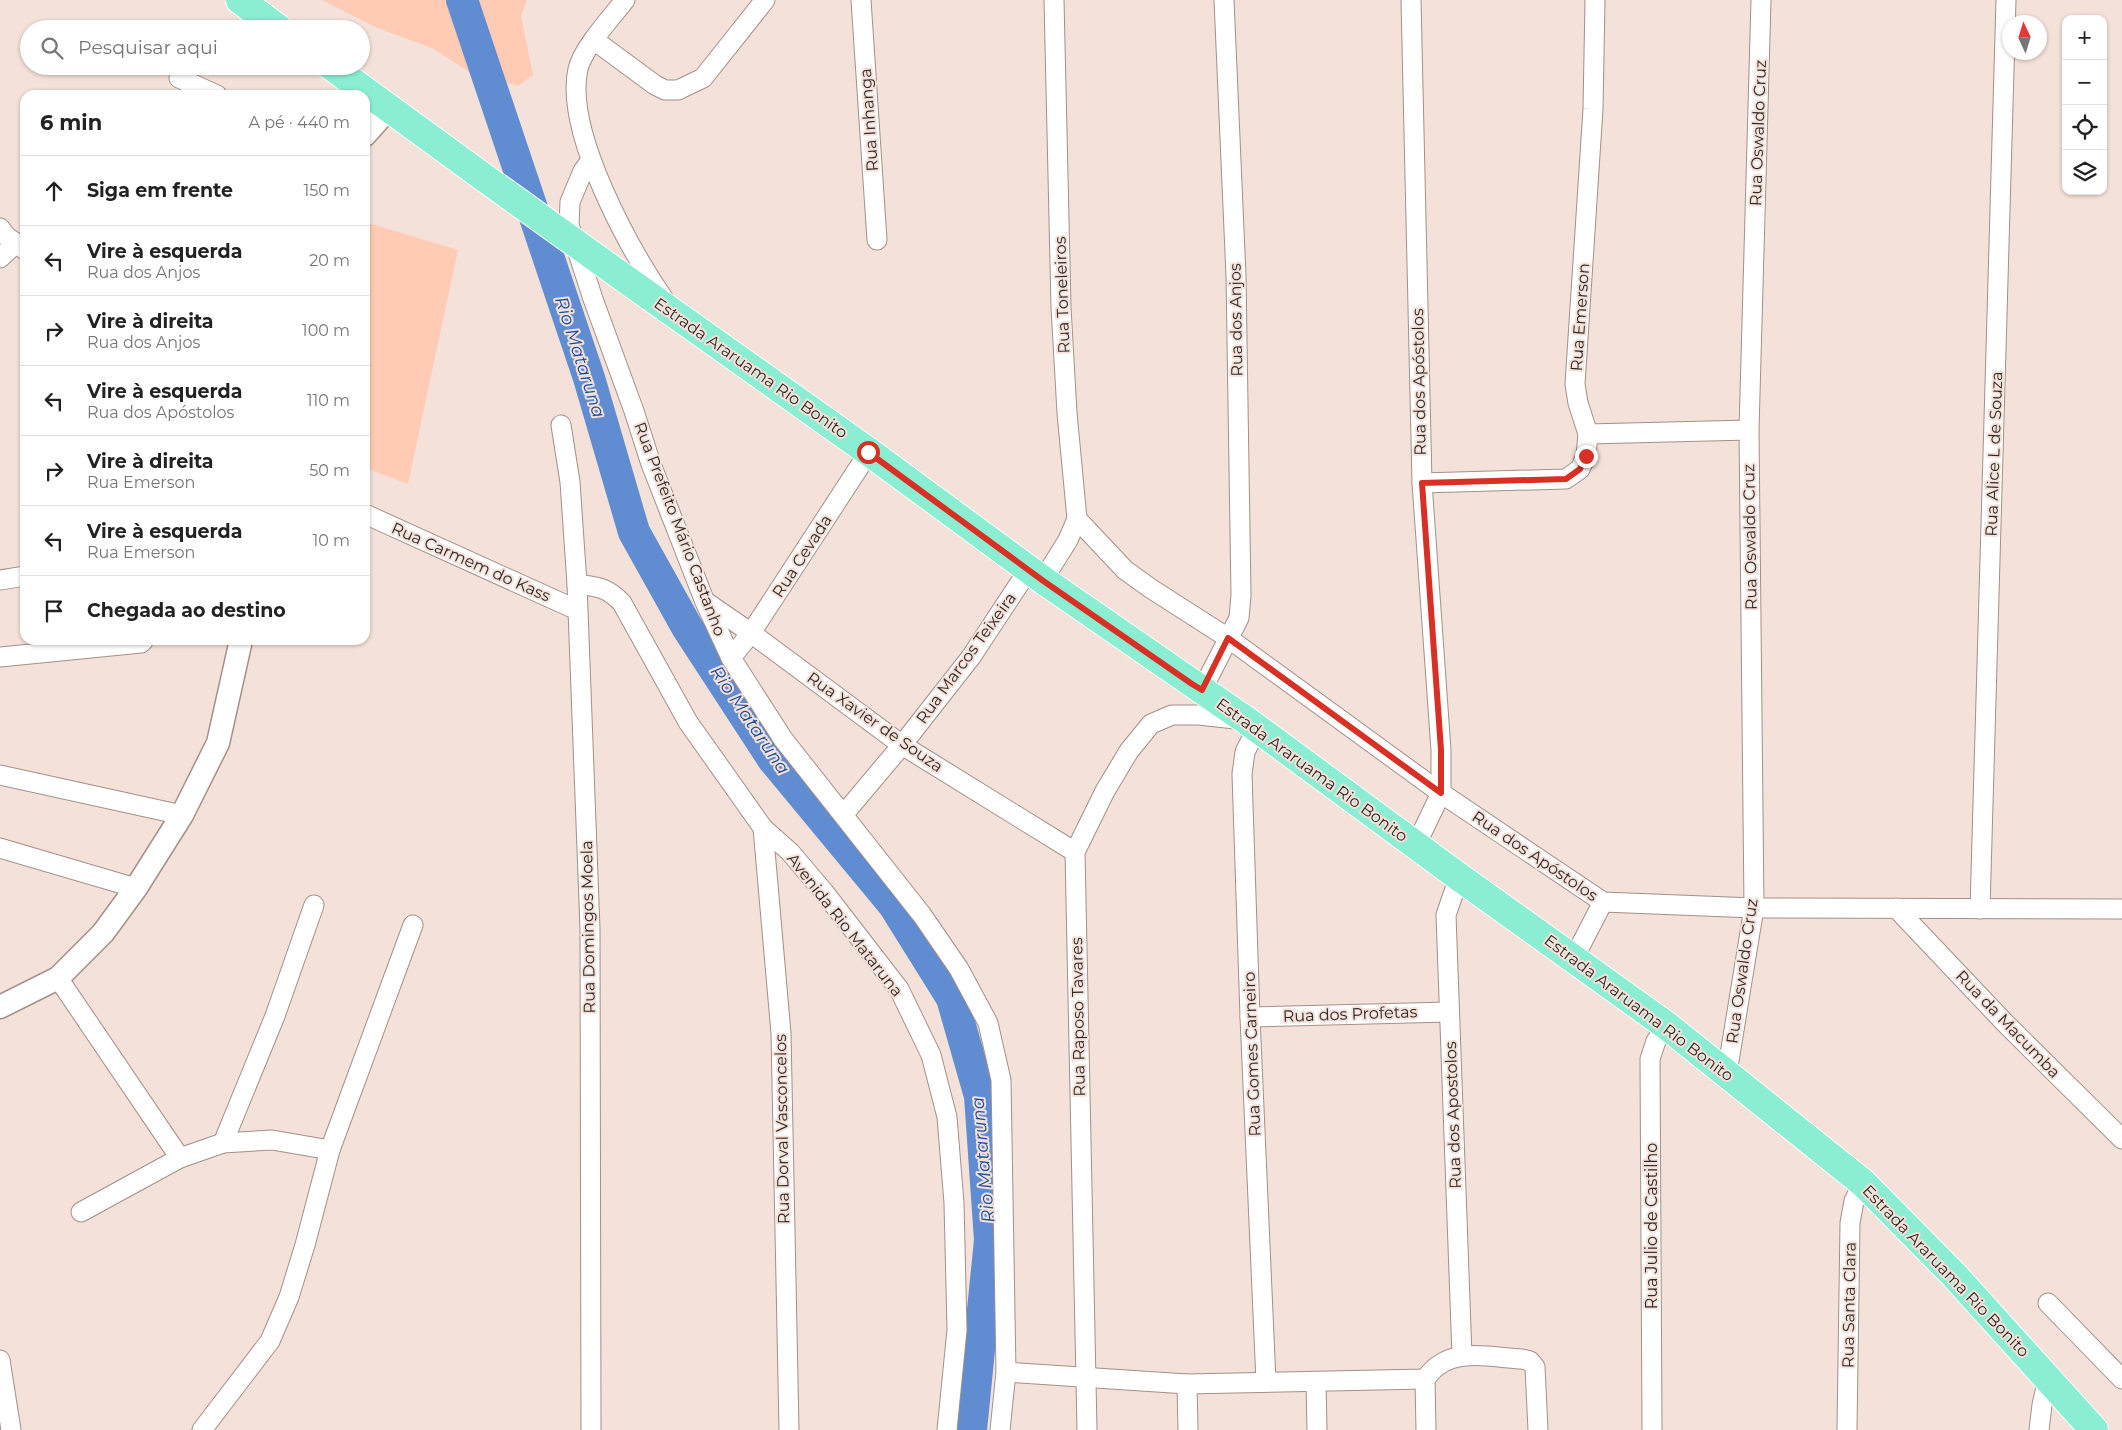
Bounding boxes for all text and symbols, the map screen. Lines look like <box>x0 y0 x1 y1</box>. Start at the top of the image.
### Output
north arrow <box>2002 15 2047 60</box>
map controls <box>2062 15 2107 195</box>
button: + <box>2062 15 2107 60</box>
search box <box>20 20 370 75</box>
icon: search <box>38 34 66 62</box>
text: Pesquisar aqui <box>78 36 218 59</box>
street label: Rua Oswaldo Cruz <box>1746 60 1770 206</box>
button: − <box>2062 60 2107 105</box>
street label: Rua Inhanga <box>856 68 882 172</box>
button: locate <box>2062 105 2107 150</box>
text: 6 min <box>40 110 102 135</box>
text: A pé · 440 m <box>248 113 350 132</box>
button: layers <box>2062 150 2107 195</box>
icon: ahead <box>40 177 68 205</box>
text: Siga em frente <box>87 179 233 202</box>
text: 150 m <box>303 181 350 200</box>
street label: Rua Toneleiros <box>1050 236 1074 354</box>
text: Vire à esquerda <box>87 240 242 263</box>
icon: left <box>40 247 68 275</box>
text: 20 m <box>309 251 350 270</box>
street label: Rua Emerson <box>1567 262 1593 372</box>
text: Rua dos Anjos <box>87 263 200 282</box>
street label: Rua dos Anjos <box>1226 263 1246 377</box>
water label: Rio Mataruna <box>550 294 610 420</box>
street label: Estrada Araruama Rio Bonito <box>651 294 851 442</box>
street label: Rua dos Apóstolos <box>1408 308 1430 456</box>
text: Vire à direita <box>87 310 214 333</box>
icon: right <box>40 317 68 345</box>
text: 100 m <box>302 321 350 340</box>
text: Rua dos Anjos <box>87 333 200 352</box>
street label: Rua Alice L de Souza <box>1982 371 2006 537</box>
text: Vire à esquerda <box>87 380 242 403</box>
icon: left <box>40 387 68 415</box>
text: 110 m <box>307 391 350 410</box>
text: Rua dos Apóstolos <box>87 403 234 422</box>
street label: Rua Prefeito Mário Castanho <box>630 419 730 639</box>
route start <box>857 441 880 464</box>
route end <box>1575 445 1598 468</box>
text: Vire à direita <box>87 450 214 473</box>
icon: right <box>40 457 68 485</box>
text: 50 m <box>309 461 350 480</box>
street label: Rua Oswaldo Cruz <box>1739 464 1761 610</box>
text: Rua Emerson <box>87 473 195 492</box>
street label: Rua Cevada <box>768 511 836 601</box>
street label: Rua Carmem do Kass <box>389 518 554 606</box>
text: Vire à esquerda <box>87 520 242 543</box>
icon: left <box>40 527 68 555</box>
text: 10 m <box>312 531 350 550</box>
text: Rua Emerson <box>87 543 195 562</box>
street label: Rua Marcos Teixeira <box>912 589 1020 727</box>
icon: arrive <box>40 597 68 625</box>
text: Chegada ao destino <box>87 599 286 622</box>
water label: Rio Mataruna <box>706 662 794 778</box>
street label: Rua Xavier de Souza <box>803 668 947 776</box>
street label: Estrada Araruama Rio Bonito <box>1213 694 1411 846</box>
street label: Rua dos Apóstolos <box>1469 807 1602 905</box>
street label: Rua Domingos Moela <box>577 840 599 1014</box>
street label: Avenida Rio Mataruna <box>783 850 907 1000</box>
street label: Rua Oswaldo Cruz <box>1722 897 1762 1045</box>
street label: Estrada Araruama Rio Bonito <box>1541 931 1737 1085</box>
street label: Rua Raposo Tavares <box>1067 937 1089 1097</box>
street label: Rua da Macumba <box>1952 966 2064 1082</box>
street label: Rua Gomes Carneiro <box>1240 971 1264 1137</box>
street label: Rua dos Profetas <box>1282 1002 1418 1026</box>
street label: Rua Dorval Vasconcelos <box>771 1034 793 1224</box>
street label: Rua dos Apostolos <box>1441 1041 1465 1189</box>
water label: Rio Mataruna <box>967 1096 999 1224</box>
street label: Rua Julio de Castilho <box>1642 1143 1661 1309</box>
street label: Estrada Araruama Rio Bonito <box>1859 1181 2033 1361</box>
street label: Rua Santa Clara <box>1838 1242 1860 1368</box>

